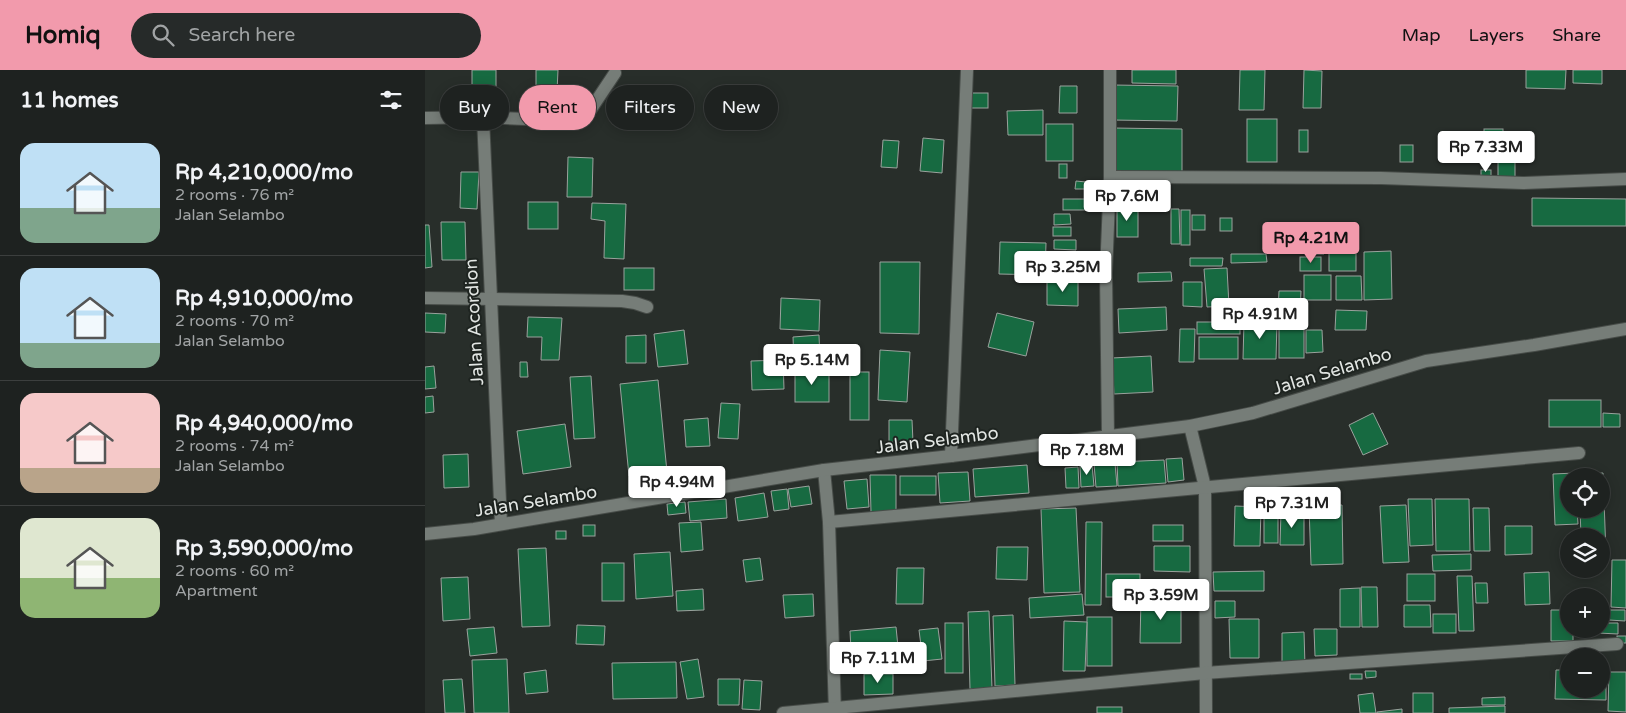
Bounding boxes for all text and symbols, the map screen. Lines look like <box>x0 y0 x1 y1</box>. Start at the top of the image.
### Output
search box <box>131 13 481 58</box>
text: Homiq <box>25 21 101 50</box>
icon: search <box>149 21 177 49</box>
text: Search here <box>189 24 295 46</box>
text: Map <box>1402 24 1441 46</box>
text: Layers <box>1469 24 1524 46</box>
text: Share <box>1552 24 1601 46</box>
chip: Buy <box>440 85 509 130</box>
chip: Rent <box>519 85 596 130</box>
chip: Filters <box>606 85 694 130</box>
chip: New <box>704 85 778 130</box>
icon: filters <box>377 86 405 114</box>
text: 11 homes <box>20 88 119 113</box>
pin: Rp 7.33M <box>1434 131 1538 173</box>
text: Rp 7.33M <box>1449 137 1523 157</box>
text: Rp 4,210,000/mo <box>175 160 353 185</box>
icon: home <box>60 163 120 223</box>
pin: Rp 7.6M <box>1081 180 1173 222</box>
text: 2 rooms · 76 m² <box>175 185 294 205</box>
text: Rp 7.6M <box>1095 186 1159 206</box>
text: Jalan Selambo <box>175 205 285 225</box>
pin: Rp 4.21M <box>1259 222 1363 264</box>
text: Rp 4.21M <box>1273 228 1349 248</box>
pin: Rp 3.25M <box>1011 250 1115 293</box>
text: Rp 3.25M <box>1025 257 1101 277</box>
street label: Jalan Acordion <box>460 258 488 386</box>
text: Rp 4,910,000/mo <box>175 286 353 311</box>
icon: home <box>60 288 120 348</box>
pin: Rp 4.91M <box>1208 298 1312 340</box>
text: Rp 4.91M <box>1222 304 1298 324</box>
text: 2 rooms · 70 m² <box>175 311 294 331</box>
text: Jalan Selambo <box>175 331 285 351</box>
street label: Jalan Selambo <box>1270 342 1394 400</box>
pin: Rp 5.14M <box>760 344 864 386</box>
text: Rp 5.14M <box>774 350 850 370</box>
text: Rp 4,940,000/mo <box>175 411 353 436</box>
icon: home <box>60 413 120 473</box>
street label: Jalan Selambo <box>874 422 1000 458</box>
pin: Rp 7.18M <box>1035 434 1139 476</box>
text: 2 rooms · 74 m² <box>175 436 294 456</box>
text: Rp 7.18M <box>1050 440 1124 460</box>
text: Jalan Selambo <box>175 456 285 476</box>
pin: Rp 4.94M <box>625 466 729 508</box>
map controls <box>1560 468 1610 698</box>
button: locate <box>1560 468 1610 518</box>
text: Rp 4.94M <box>639 472 715 492</box>
street label: Jalan Selambo <box>473 480 599 522</box>
pin: Rp 7.31M <box>1240 486 1344 529</box>
text: Rp 7.31M <box>1255 493 1329 513</box>
button: layers <box>1560 528 1610 578</box>
text: Rp 3,590,000/mo <box>175 536 353 561</box>
icon: home <box>60 538 120 598</box>
text: 2 rooms · 60 m² <box>175 561 294 581</box>
pin: Rp 3.59M <box>1109 578 1213 621</box>
text: Apartment <box>175 581 258 601</box>
text: Rp 3.59M <box>1123 585 1199 605</box>
button: + <box>1560 588 1610 638</box>
pin: Rp 7.11M <box>826 642 930 684</box>
text: Rp 7.11M <box>841 648 915 668</box>
button: − <box>1560 648 1610 698</box>

